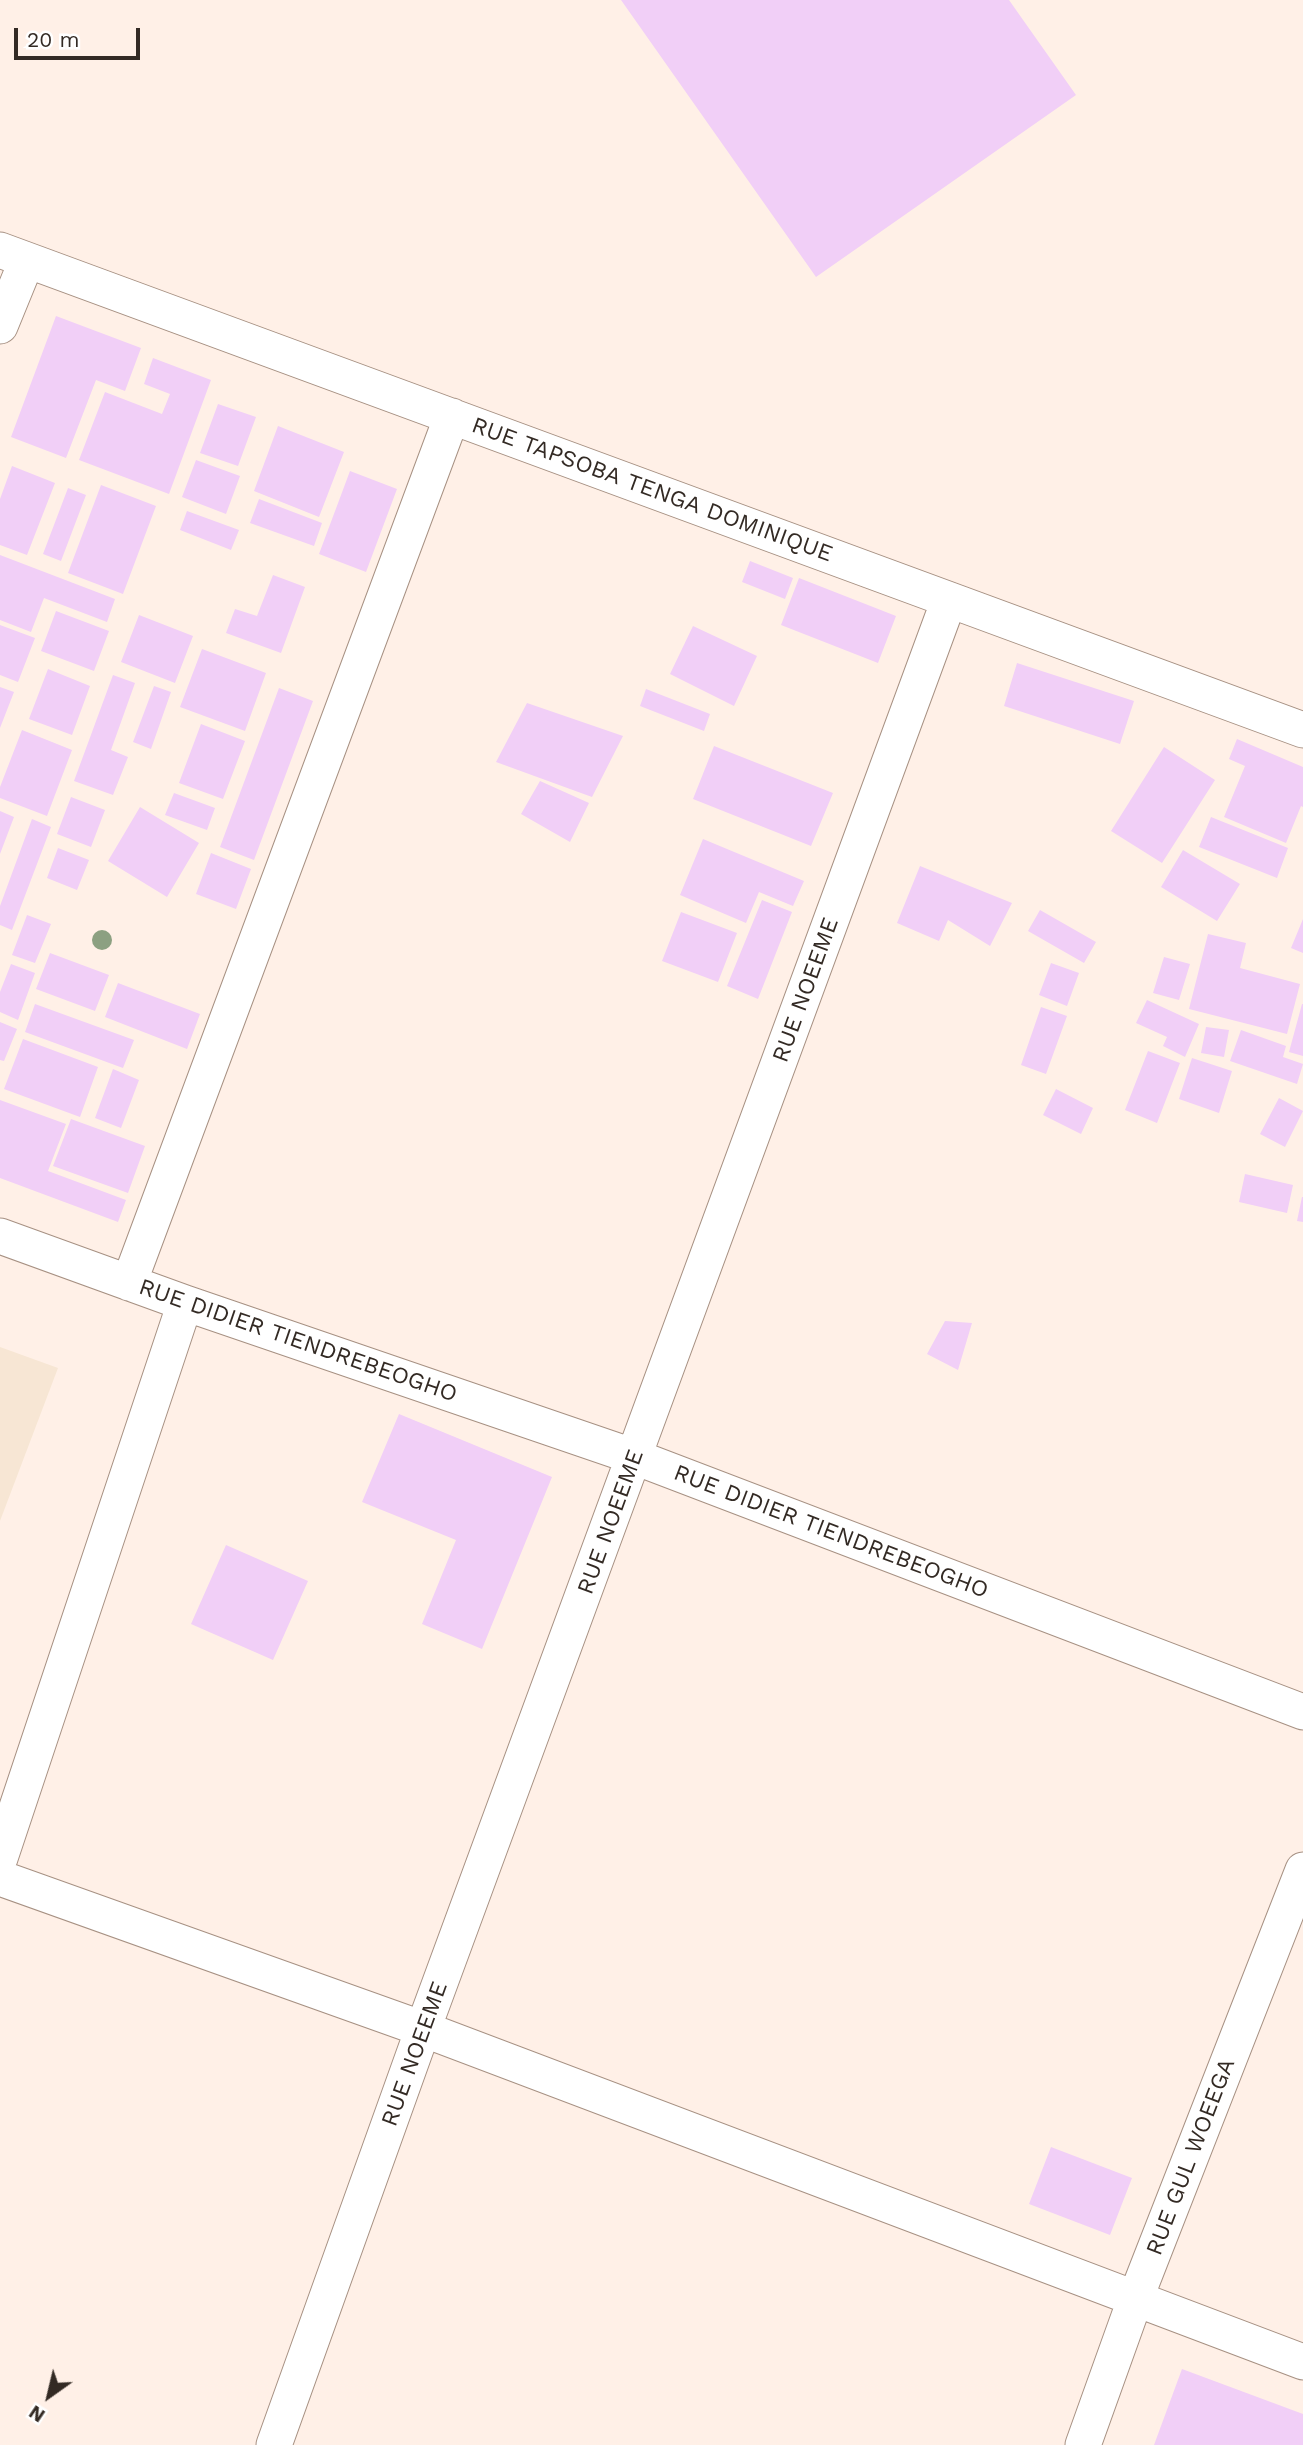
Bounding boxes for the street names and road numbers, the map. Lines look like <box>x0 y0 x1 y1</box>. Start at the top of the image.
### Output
street label: RUE TAPSOBA TENGA DOMINIQUE <box>468 412 836 568</box>
street label: RUE NOEEME <box>767 914 845 1066</box>
street label: RUE DIDIER TIENDREBEOGHO <box>135 1273 461 1409</box>
street label: RUE NOEEME <box>572 1446 650 1598</box>
street label: RUE DIDIER TIENDREBEOGHO <box>670 1459 992 1605</box>
street label: RUE NOEEME <box>376 1978 454 2130</box>
street label: RUE GUL WOEEGA <box>1141 2055 1241 2259</box>

